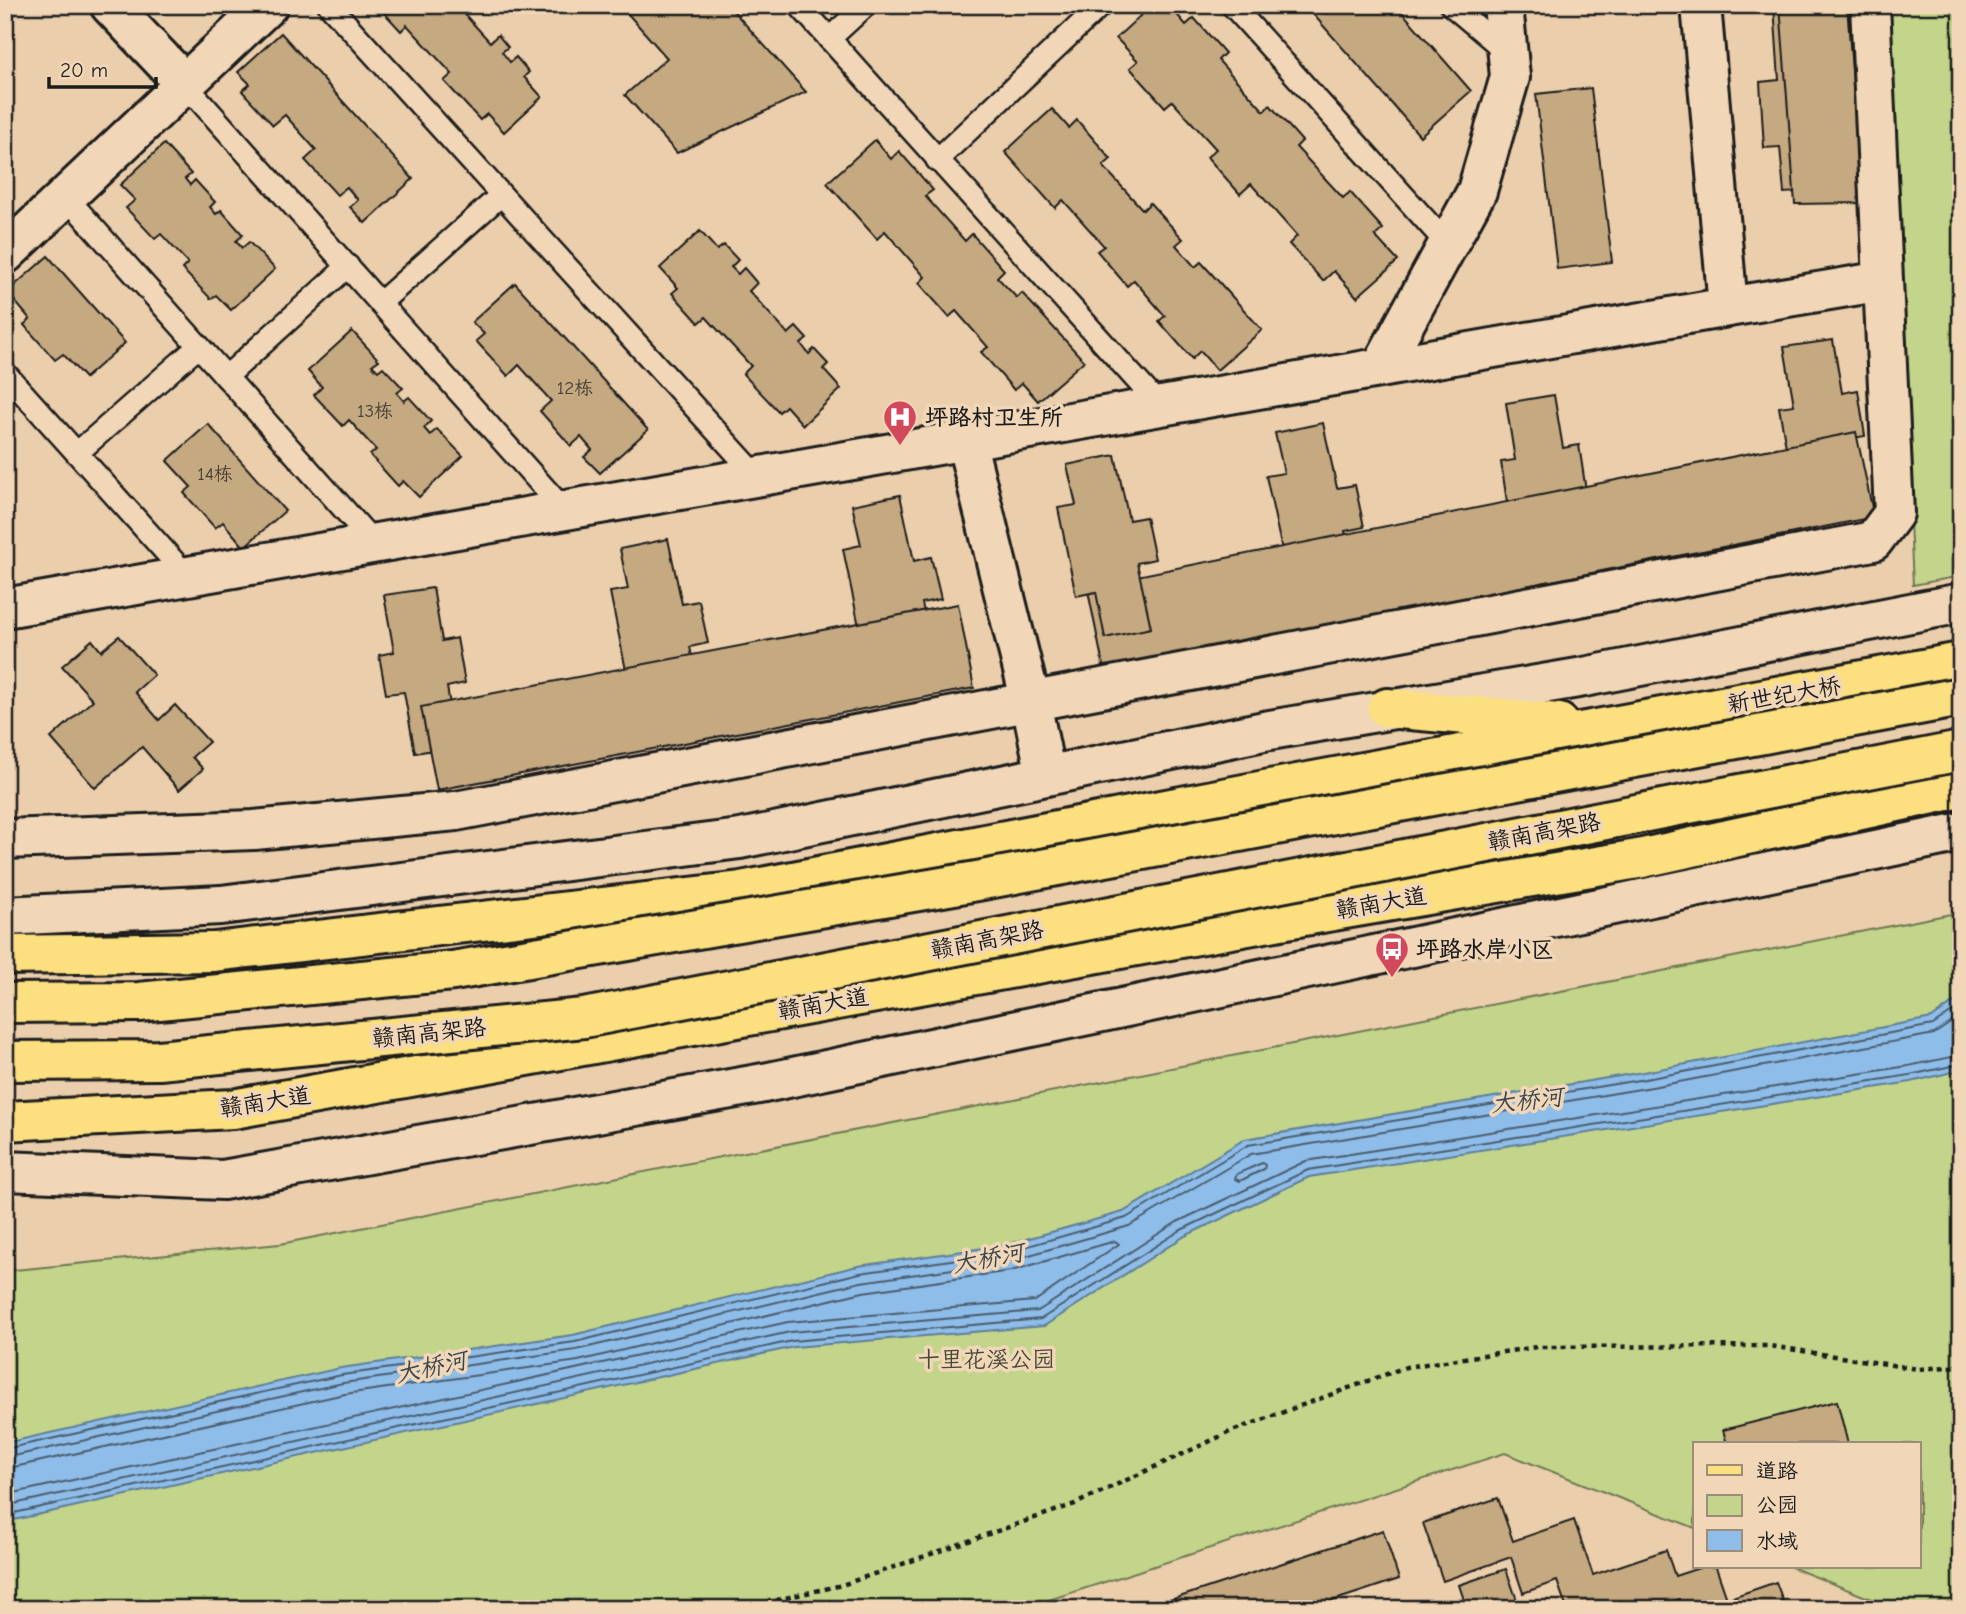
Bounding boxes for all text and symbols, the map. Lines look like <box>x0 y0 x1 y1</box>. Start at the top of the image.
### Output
scale bar <box>49 46 156 90</box>
text: 20 m <box>60 58 108 82</box>
house number: 12栋 <box>557 377 593 399</box>
hospital icon: 坪路村卫生所 <box>881 398 919 447</box>
house number: 13栋 <box>357 400 393 422</box>
place label: 坪路村卫生所 <box>925 404 1063 431</box>
house number: 14栋 <box>197 463 233 485</box>
street label: 新世纪大桥 <box>1725 672 1843 718</box>
street label: 赣南高架路 <box>1485 808 1603 856</box>
street label: 赣南大道 <box>1333 882 1429 924</box>
street label: 赣南高架路 <box>928 916 1046 964</box>
bus stop icon: 坪路水岸小区 <box>1373 930 1411 979</box>
place label: 坪路水岸小区 <box>1416 936 1554 963</box>
street label: 赣南大道 <box>775 983 871 1025</box>
street label: 赣南高架路 <box>370 1014 488 1052</box>
street label: 赣南大道 <box>217 1081 313 1123</box>
water label: 大桥河 <box>1490 1082 1568 1118</box>
water label: 大桥河 <box>950 1237 1030 1278</box>
water label: 大桥河 <box>393 1345 473 1388</box>
park label: 十里花溪公园 <box>917 1346 1055 1373</box>
legend <box>1693 1442 1920 1568</box>
text: 道路 <box>1756 1459 1798 1483</box>
text: 公园 <box>1756 1493 1798 1517</box>
text: 水域 <box>1756 1529 1798 1553</box>

